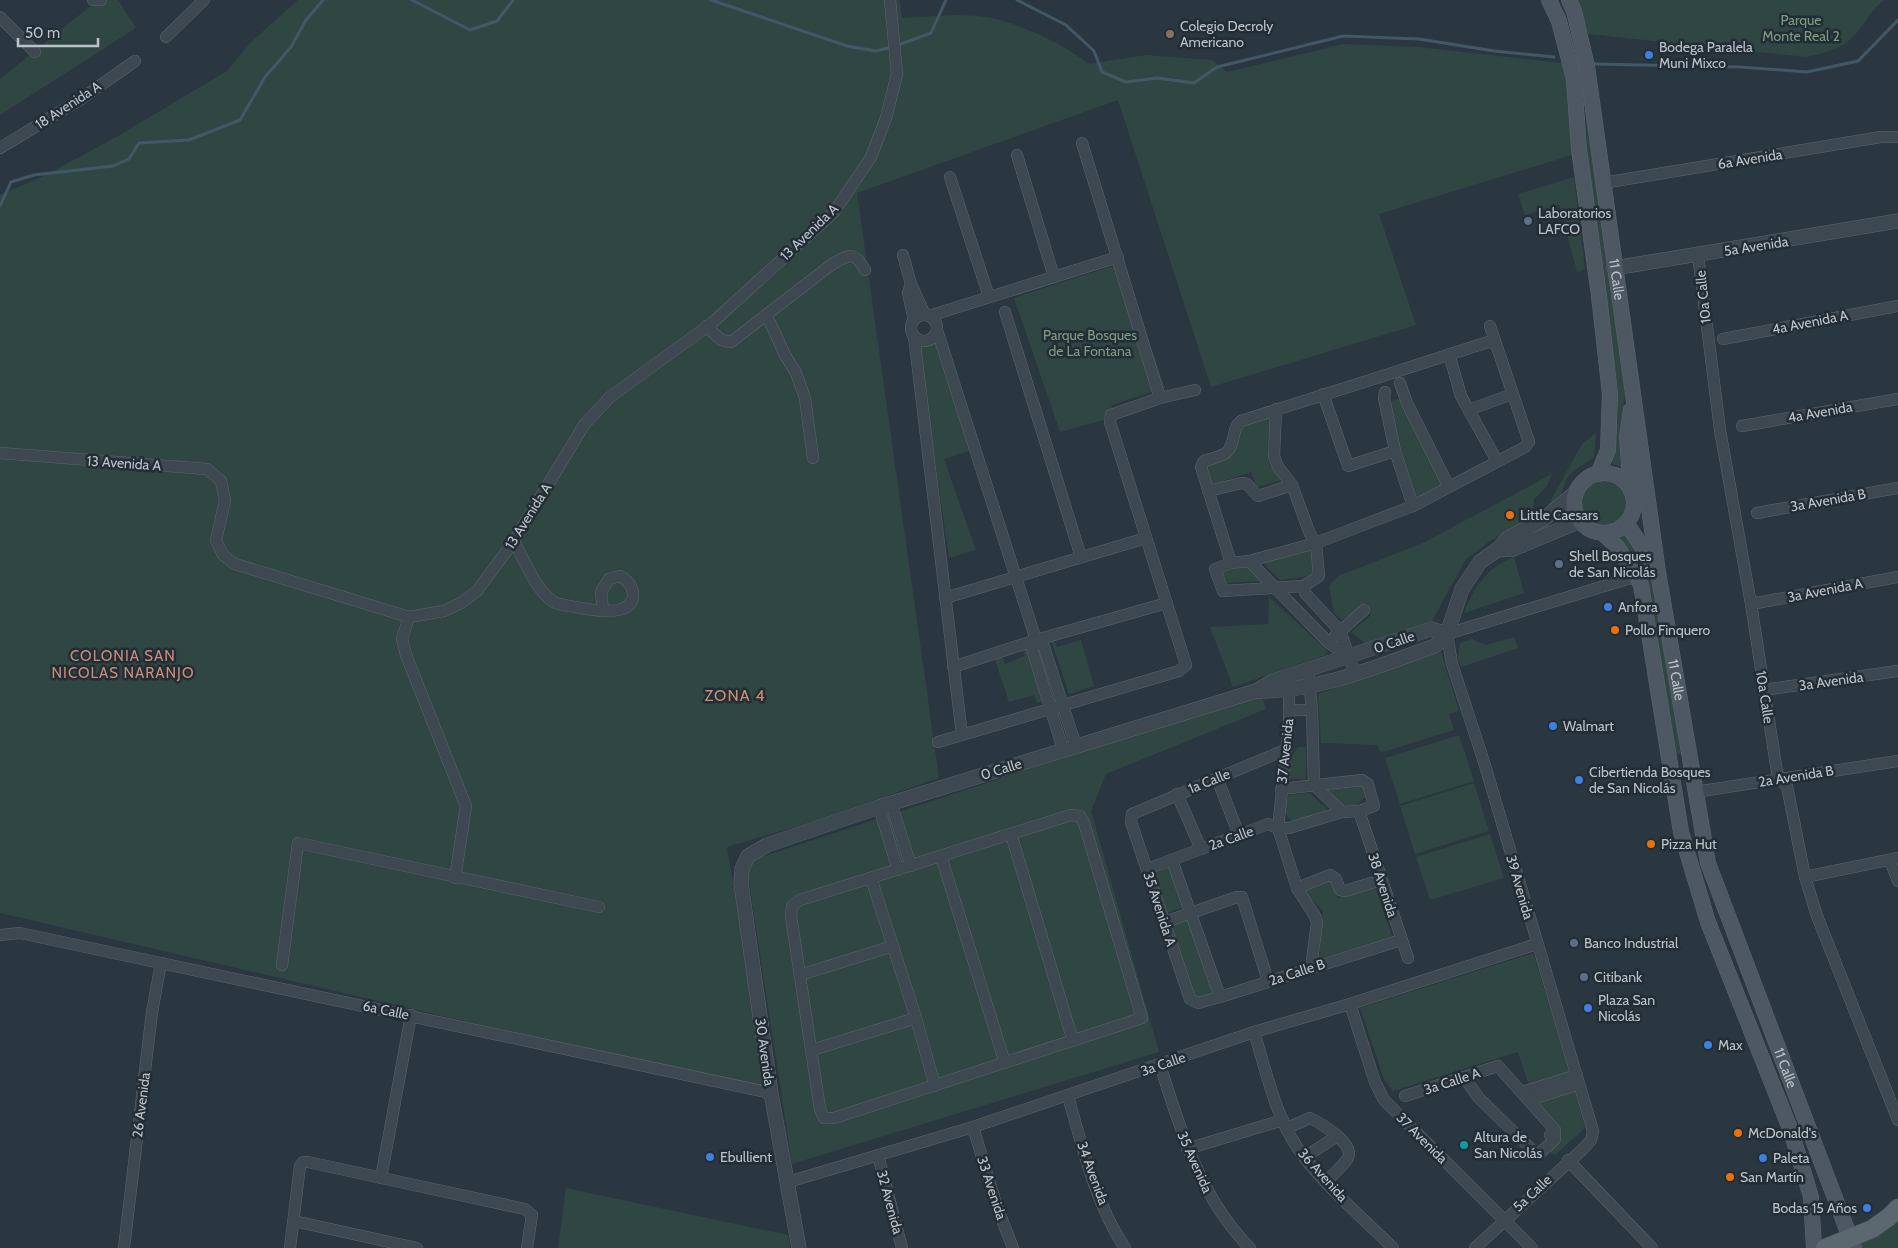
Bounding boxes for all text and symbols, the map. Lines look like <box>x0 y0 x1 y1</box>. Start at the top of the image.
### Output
park label: Parque Monte Real 2 <box>1762 11 1840 45</box>
scale bar <box>18 15 98 47</box>
place label: Colegio Decroly Americano <box>1180 17 1273 51</box>
text: 50 m <box>25 24 60 42</box>
marker: Colegio Decroly Americano <box>1164 28 1176 40</box>
place label: Bodega Paralela Muni Mixco <box>1659 38 1753 72</box>
marker: Bodega Paralela Muni Mixco <box>1643 49 1655 61</box>
street label: 18 Avenida A <box>32 77 105 133</box>
street label: 6a Avenida <box>1716 145 1784 173</box>
street label: 13 Avenida A <box>776 199 842 264</box>
place label: Laboratorios LAFCO <box>1538 204 1612 238</box>
marker: Laboratorios LAFCO <box>1522 215 1534 227</box>
street label: 5a Avenida <box>1723 232 1790 260</box>
street label: 11 Calle <box>1605 258 1629 301</box>
street label: 10a Calle <box>1691 270 1715 324</box>
street label: 4a Avenida A <box>1770 306 1850 338</box>
park label: Parque Bosques de La Fontana <box>1043 326 1137 360</box>
street label: 4a Avenida <box>1786 397 1854 427</box>
street label: 13 Avenida A <box>86 451 162 475</box>
street label: 13 Avenida A <box>501 479 556 552</box>
street label: 3a Avenida B <box>1789 485 1867 515</box>
place label: Little Caesars <box>1520 506 1598 524</box>
marker: Little Caesars <box>1504 509 1516 521</box>
place label: Shell Bosques de San Nicolás <box>1569 547 1656 581</box>
marker: Shell Bosques de San Nicolás <box>1553 558 1565 570</box>
street label: 3a Avenida A <box>1786 574 1865 606</box>
place label: Anfora <box>1618 598 1658 616</box>
marker: Anfora <box>1602 601 1614 613</box>
place label: Pollo Finquero <box>1625 621 1710 639</box>
marker: Pollo Finquero <box>1609 624 1621 636</box>
street label: 0 Calle <box>1371 627 1417 657</box>
district label: COLONIA SAN NICOLAS NARANJO <box>52 647 194 682</box>
street label: 11 Calle <box>1664 658 1689 702</box>
street label: 3a Avenida <box>1798 668 1865 694</box>
street label: 10a Calle <box>1752 669 1778 725</box>
district label: ZONA 4 <box>705 686 765 705</box>
street label: 37 Avenida <box>1273 717 1297 784</box>
place label: Walmart <box>1563 717 1614 735</box>
marker: Walmart <box>1547 720 1559 732</box>
street label: 0 Calle <box>978 754 1024 784</box>
street label: 2a Avenida B <box>1757 761 1835 791</box>
place label: Cibertienda Bosques de San Nicolás <box>1589 763 1711 797</box>
street label: 1a Calle <box>1185 765 1233 797</box>
marker: Cibertienda Bosques de San Nicolás <box>1573 774 1585 786</box>
street label: 2a Calle <box>1206 822 1256 854</box>
place label: Pizza Hut <box>1661 835 1717 853</box>
marker: Pizza Hut <box>1645 838 1657 850</box>
street label: 38 Avenida <box>1364 851 1402 920</box>
street label: 39 Avenida <box>1502 853 1538 921</box>
street label: 35 Avenida A <box>1139 869 1181 949</box>
place label: Banco Industrial <box>1584 934 1679 952</box>
marker: Banco Industrial <box>1568 937 1580 949</box>
street label: 2a Calle B <box>1267 955 1327 989</box>
place label: Citibank <box>1594 968 1643 986</box>
marker: Citibank <box>1578 971 1590 983</box>
place label: Plaza San Nicolás <box>1598 991 1655 1025</box>
street label: 6a Calle <box>361 996 411 1024</box>
marker: Plaza San Nicolás <box>1582 1002 1594 1014</box>
street label: 30 Avenida <box>751 1017 779 1087</box>
place label: Max <box>1718 1036 1743 1054</box>
marker: Max <box>1702 1039 1714 1051</box>
street label: 11 Calle <box>1770 1045 1801 1090</box>
street label: 3a Calle <box>1138 1048 1188 1080</box>
street label: 3a Calle A <box>1422 1063 1483 1099</box>
street label: 26 Avenida <box>128 1071 154 1139</box>
street label: 37 Avenida <box>1393 1109 1452 1168</box>
place label: McDonald's <box>1748 1124 1817 1142</box>
marker: McDonald's <box>1732 1127 1744 1139</box>
street label: 35 Avenida <box>1173 1128 1217 1196</box>
place label: Altura de San Nicolás <box>1474 1128 1543 1162</box>
street label: 34 Avenida <box>1073 1139 1113 1207</box>
marker: Altura de San Nicolás <box>1458 1139 1470 1151</box>
street label: 36 Avenida <box>1294 1144 1352 1206</box>
place label: Ebullient <box>720 1148 772 1166</box>
place label: Paleta <box>1773 1149 1810 1167</box>
marker: Ebullient <box>704 1151 716 1163</box>
marker: Paleta <box>1757 1152 1769 1164</box>
street label: 33 Avenida <box>973 1154 1011 1222</box>
street label: 32 Avenida <box>873 1168 907 1236</box>
place label: San Martín <box>1740 1168 1804 1186</box>
street label: 5a Calle <box>1509 1171 1555 1215</box>
marker: San Martín <box>1724 1171 1736 1183</box>
place label: Bodas 15 Años <box>1772 1199 1857 1217</box>
marker: Bodas 15 Años <box>1861 1202 1873 1214</box>

